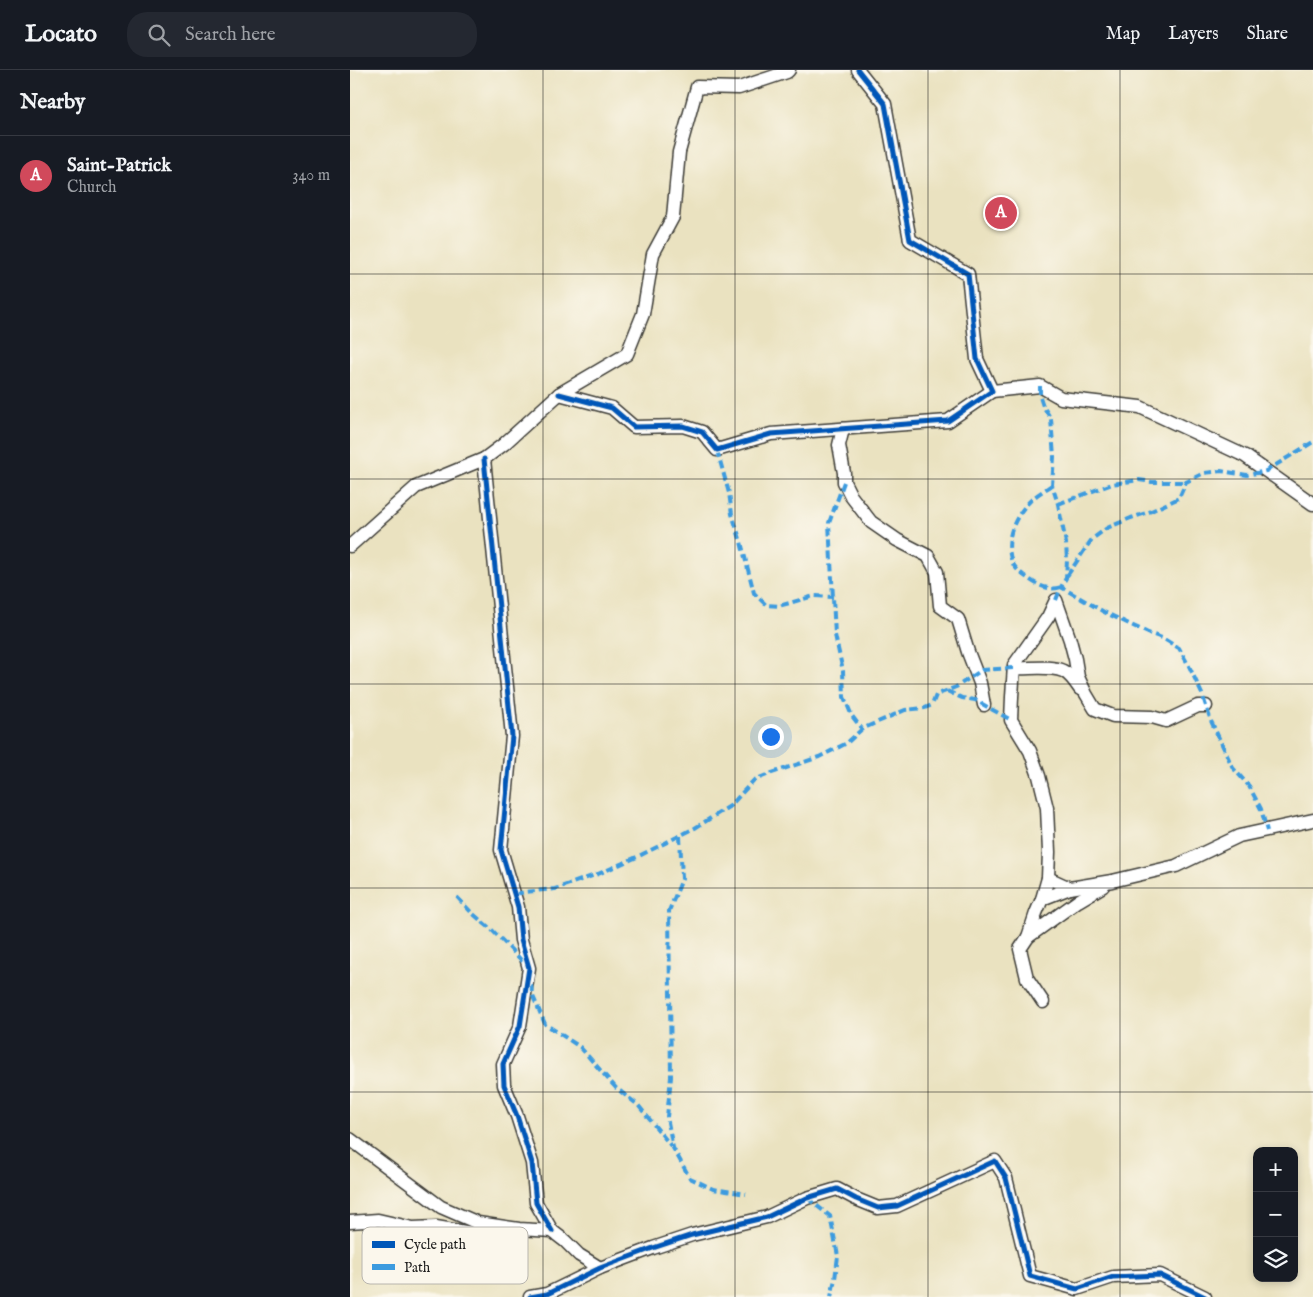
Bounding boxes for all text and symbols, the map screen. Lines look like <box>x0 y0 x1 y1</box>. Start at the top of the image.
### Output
search box <box>127 12 477 57</box>
text: Locato <box>25 19 97 50</box>
icon: search <box>145 21 173 49</box>
text: Search here <box>185 23 276 47</box>
text: Map <box>1106 23 1140 46</box>
text: Layers <box>1168 23 1219 46</box>
text: Share <box>1247 23 1288 46</box>
text: Nearby <box>20 89 85 116</box>
text: Saint-Patrick <box>67 154 171 178</box>
text: A <box>31 166 41 186</box>
text: 340 m <box>292 166 330 186</box>
text: Church <box>67 178 116 198</box>
pin: A <box>985 194 1017 232</box>
your location <box>758 724 784 750</box>
map controls <box>1253 1147 1298 1282</box>
button: + <box>1253 1147 1298 1192</box>
button: − <box>1253 1192 1298 1237</box>
legend <box>362 1227 528 1284</box>
text: Cycle path <box>404 1236 466 1254</box>
button: layers <box>1253 1237 1298 1282</box>
text: Path <box>404 1259 431 1277</box>

